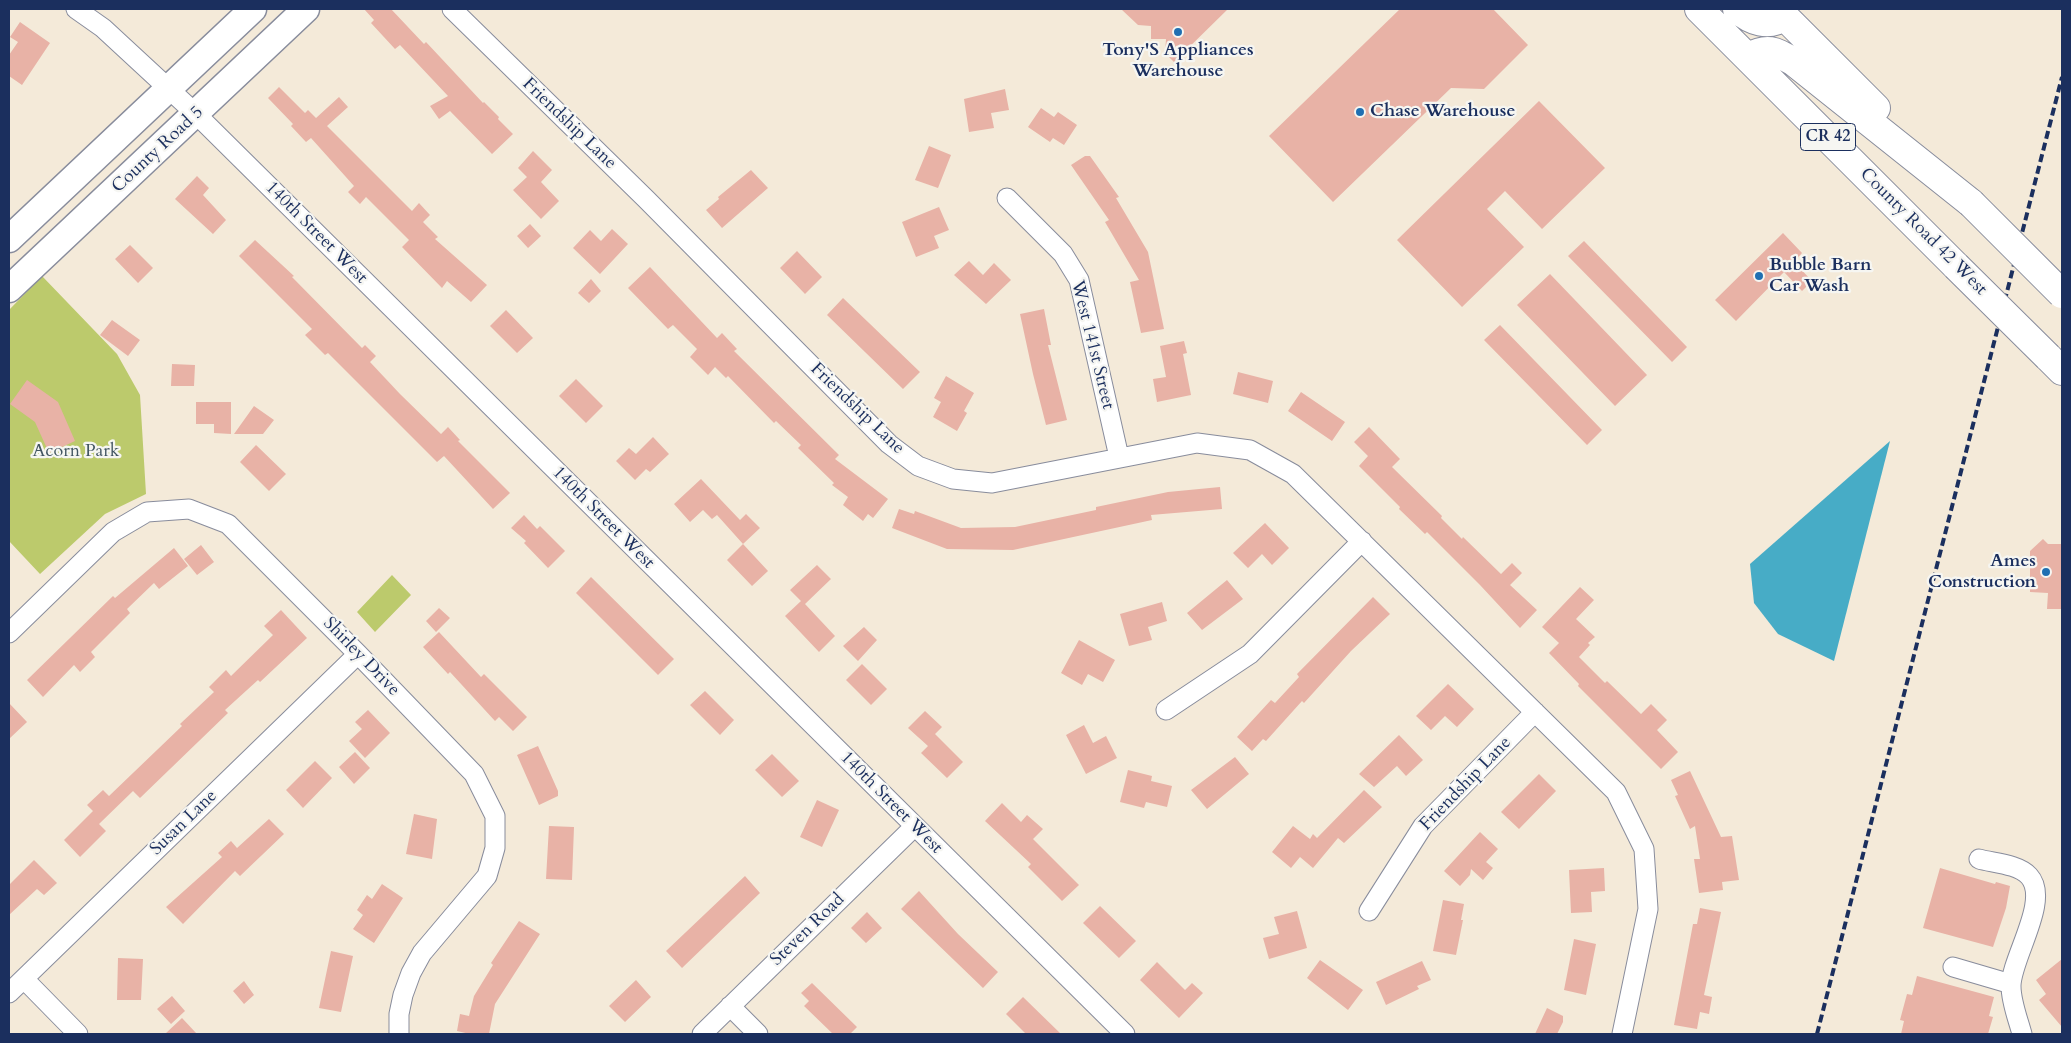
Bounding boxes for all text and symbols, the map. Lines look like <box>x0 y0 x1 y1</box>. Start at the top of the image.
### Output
marker: Tony'S Appliances Warehouse <box>1172 26 1184 38</box>
place label: Tony'S Appliances Warehouse <box>1102 40 1254 82</box>
street label: Friendship Lane <box>518 74 620 174</box>
place label: Chase Warehouse <box>1370 101 1515 123</box>
street label: County Road 5 <box>108 102 208 198</box>
marker: Chase Warehouse <box>1354 106 1366 118</box>
road number: CR 42 <box>1800 124 1856 150</box>
street label: County Road 42 West <box>1855 164 1991 300</box>
street label: 140th Street West <box>260 177 372 289</box>
place label: Bubble Barn Car Wash <box>1769 255 1871 298</box>
marker: Bubble Barn Car Wash <box>1753 270 1765 282</box>
street label: West 141st Street <box>1066 278 1118 412</box>
street label: Friendship Lane <box>806 359 908 459</box>
park label: Acorn Park <box>33 441 119 463</box>
street label: 140th Street West <box>547 462 659 574</box>
place label: Ames Construction <box>1928 551 2036 594</box>
marker: Ames Construction <box>2040 566 2052 578</box>
street label: Shirley Drive <box>318 613 404 701</box>
street label: Friendship Lane <box>1416 733 1516 835</box>
street label: 140th Street West <box>835 747 947 859</box>
street label: Susan Lane <box>146 786 222 860</box>
street label: Steven Road <box>766 889 850 971</box>

